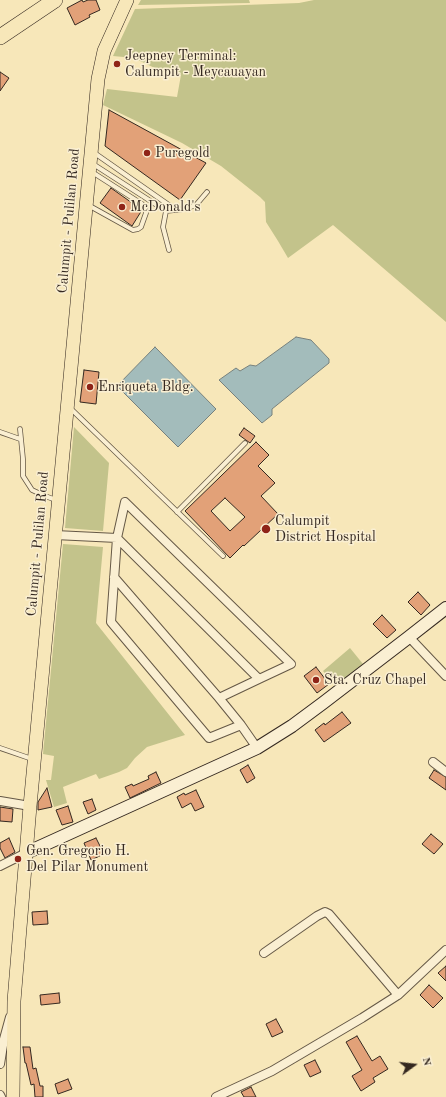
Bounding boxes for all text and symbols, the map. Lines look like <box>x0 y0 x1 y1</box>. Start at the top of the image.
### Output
place label: Jeepney Terminal: Calumpit - Meycauayan <box>125 48 266 80</box>
marker: Jeepney Terminal: Calumpit - Meycauayan <box>112 59 122 69</box>
place label: Puregold <box>155 145 210 161</box>
street label: Calumpit - Pulilan Road <box>54 148 84 294</box>
marker: Puregold <box>142 148 152 158</box>
place label: McDonald's <box>130 199 201 215</box>
marker: McDonald's <box>117 202 127 212</box>
place label: Enriqueta Bldg. <box>98 379 194 395</box>
marker: Enriqueta Bldg. <box>85 382 95 392</box>
street label: Calumpit - Pulilan Road <box>23 471 53 617</box>
place label: Calumpit District Hospital <box>275 513 376 546</box>
marker: Calumpit District Hospital <box>260 523 272 535</box>
place label: Sta. Cruz Chapel <box>324 672 426 688</box>
marker: Sta. Cruz Chapel <box>311 675 321 685</box>
place label: Gen. Gregorio H. Del Pilar Monument <box>26 843 148 876</box>
marker: Gen. Gregorio H. Del Pilar Monument <box>13 854 23 864</box>
north arrow <box>394 1045 434 1085</box>
text: N <box>420 1056 432 1067</box>

